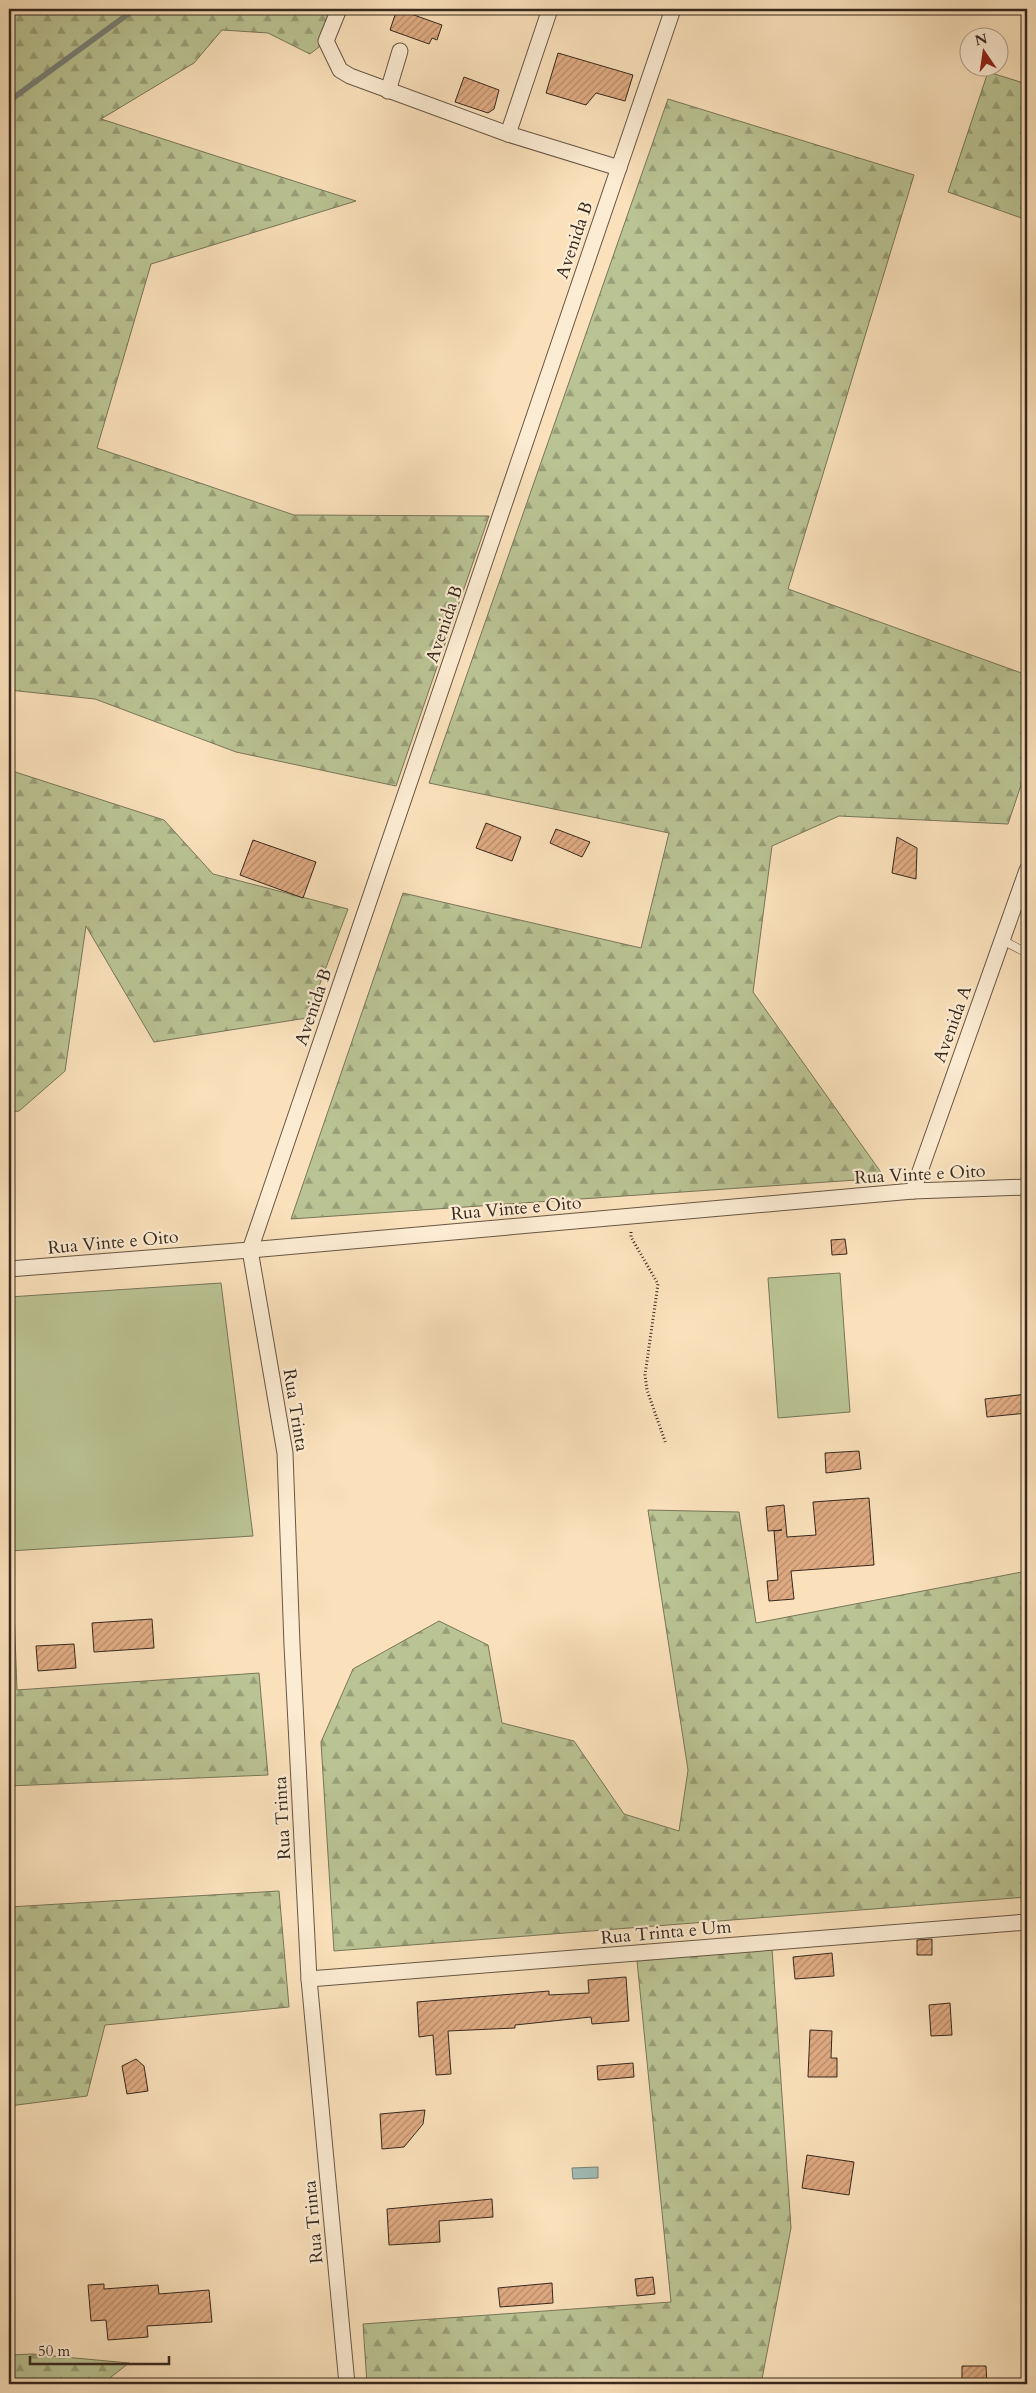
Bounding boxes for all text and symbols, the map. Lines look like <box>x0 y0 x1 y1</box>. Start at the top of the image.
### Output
north arrow <box>958 28 1008 78</box>
text: N <box>973 29 989 50</box>
street label: Avenida B <box>550 198 599 282</box>
street label: Avenida B <box>420 582 469 666</box>
street label: Avenida B <box>289 965 338 1049</box>
street label: Avenida A <box>927 982 978 1066</box>
street label: Rua Vinte e Oito <box>854 1159 986 1190</box>
street label: Rua Vinte e Oito <box>450 1190 583 1227</box>
street label: Rua Vinte e Oito <box>47 1224 180 1261</box>
street label: Rua Trinta <box>277 1367 314 1453</box>
street label: Rua Trinta <box>268 1775 297 1860</box>
street label: Rua Trinta e Um <box>600 1914 733 1951</box>
street label: Rua Trinta <box>297 2179 330 2265</box>
scale bar <box>30 2333 169 2365</box>
text: 50 m <box>38 2341 70 2361</box>

